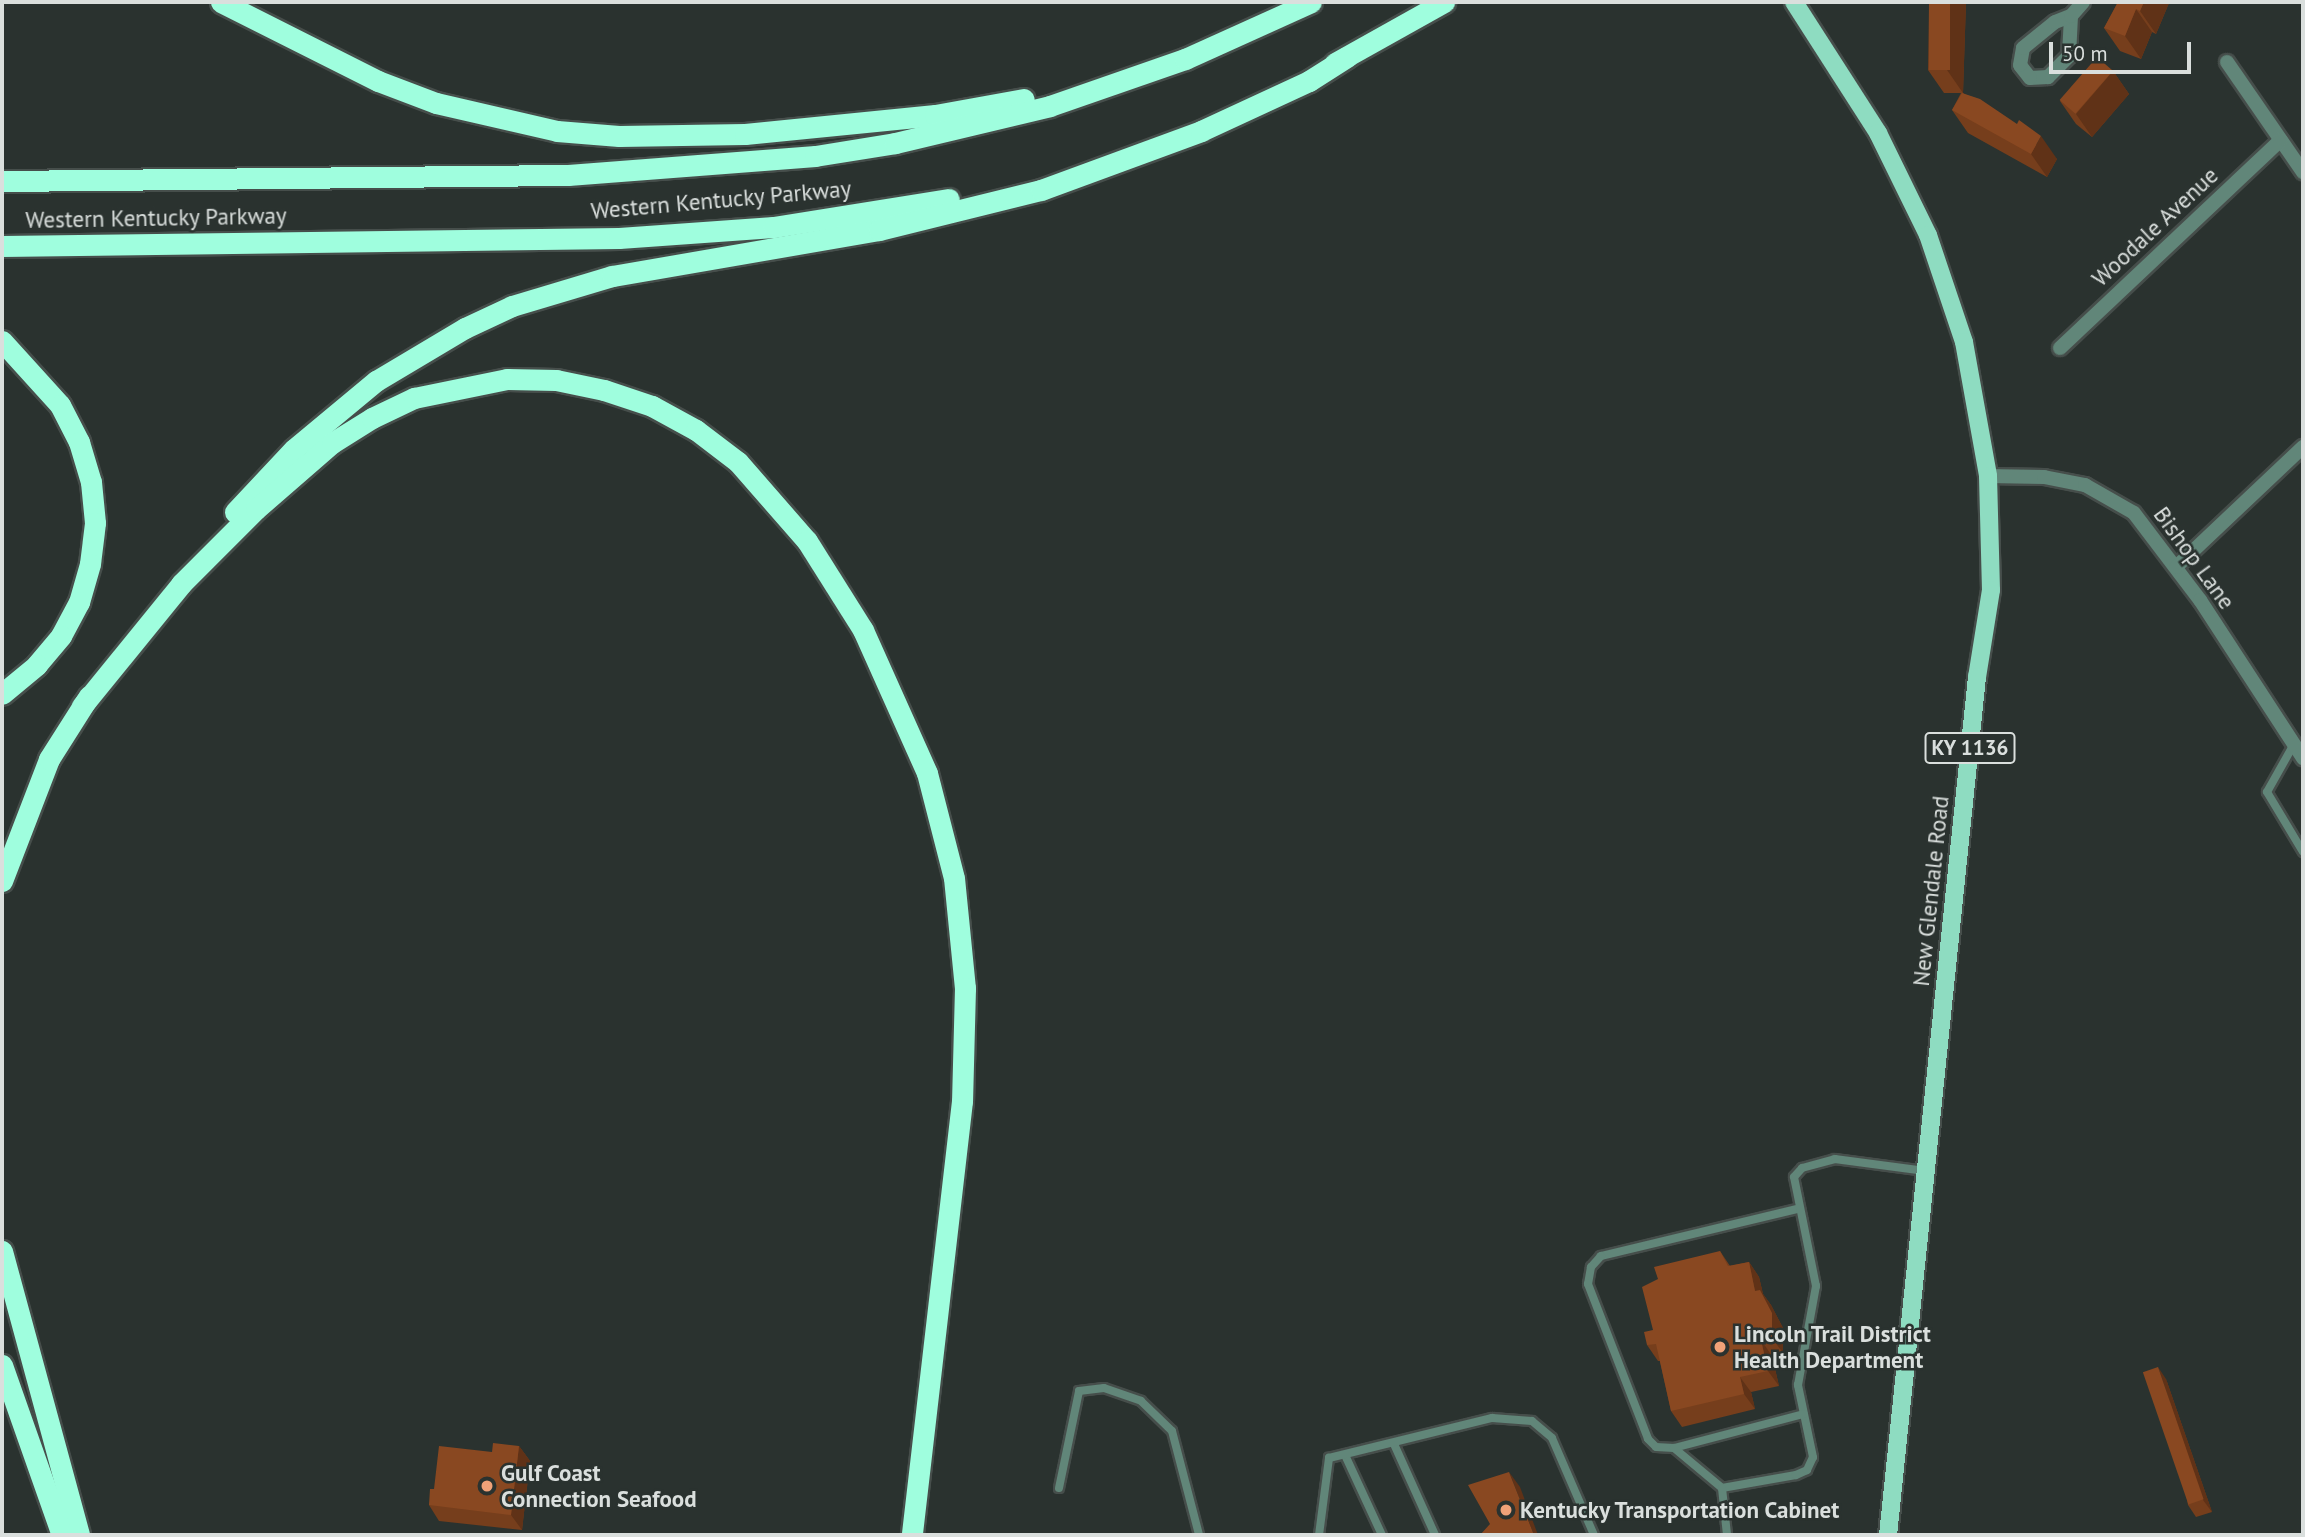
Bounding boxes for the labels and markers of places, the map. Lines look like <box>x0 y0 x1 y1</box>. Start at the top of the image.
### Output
place label: Lincoln Trail District Health Department <box>1734 1320 1932 1374</box>
marker: Lincoln Trail District Health Department <box>1712 1339 1728 1355</box>
place label: Gulf Coast Connection Seafood <box>501 1459 697 1513</box>
marker: Gulf Coast Connection Seafood <box>479 1478 495 1494</box>
place label: Kentucky Transportation Cabinet <box>1520 1496 1841 1524</box>
marker: Kentucky Transportation Cabinet <box>1498 1502 1514 1518</box>

